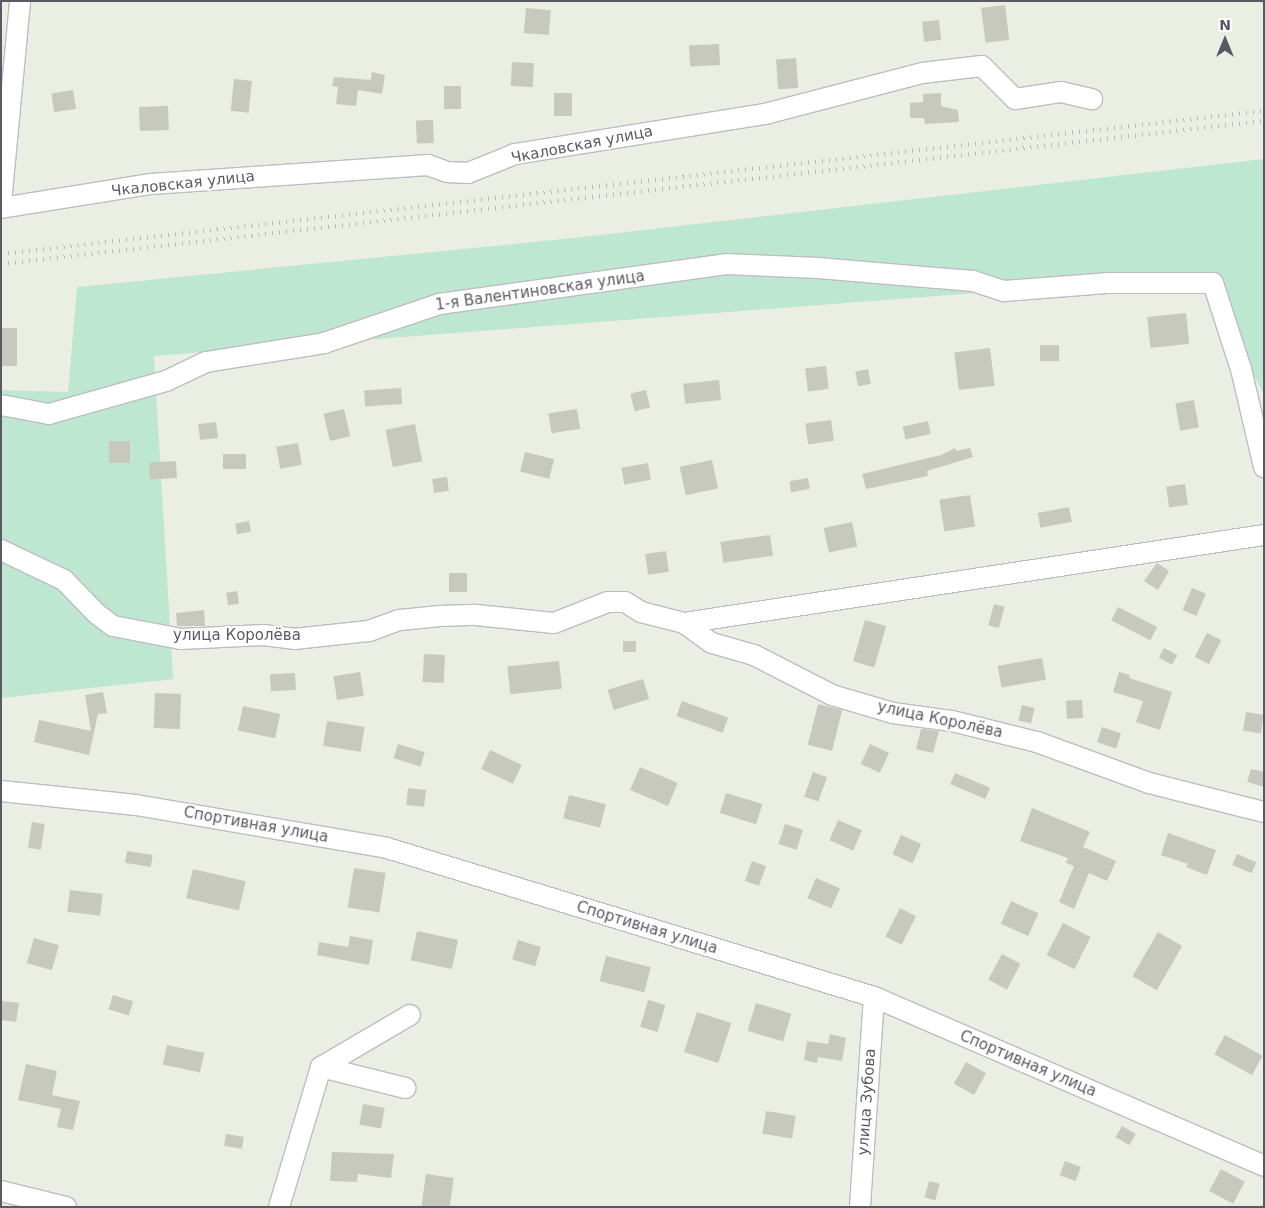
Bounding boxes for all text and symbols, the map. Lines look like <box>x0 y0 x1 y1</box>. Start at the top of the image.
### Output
north arrow <box>1200 15 1250 65</box>
text: N <box>1219 17 1231 33</box>
street label: Чкаловская улица <box>510 122 654 168</box>
street label: Чкаловская улица <box>110 168 256 200</box>
street label: 1-я Валентиновская улица <box>434 267 646 315</box>
street label: улица Королёва <box>173 627 301 645</box>
street label: улица Королёва <box>876 698 1004 742</box>
street label: Спортивная улица <box>182 803 330 847</box>
street label: Спортивная улица <box>574 898 720 958</box>
street label: Спортивная улица <box>957 1027 1099 1101</box>
street label: улица Зубова <box>854 1048 880 1156</box>

